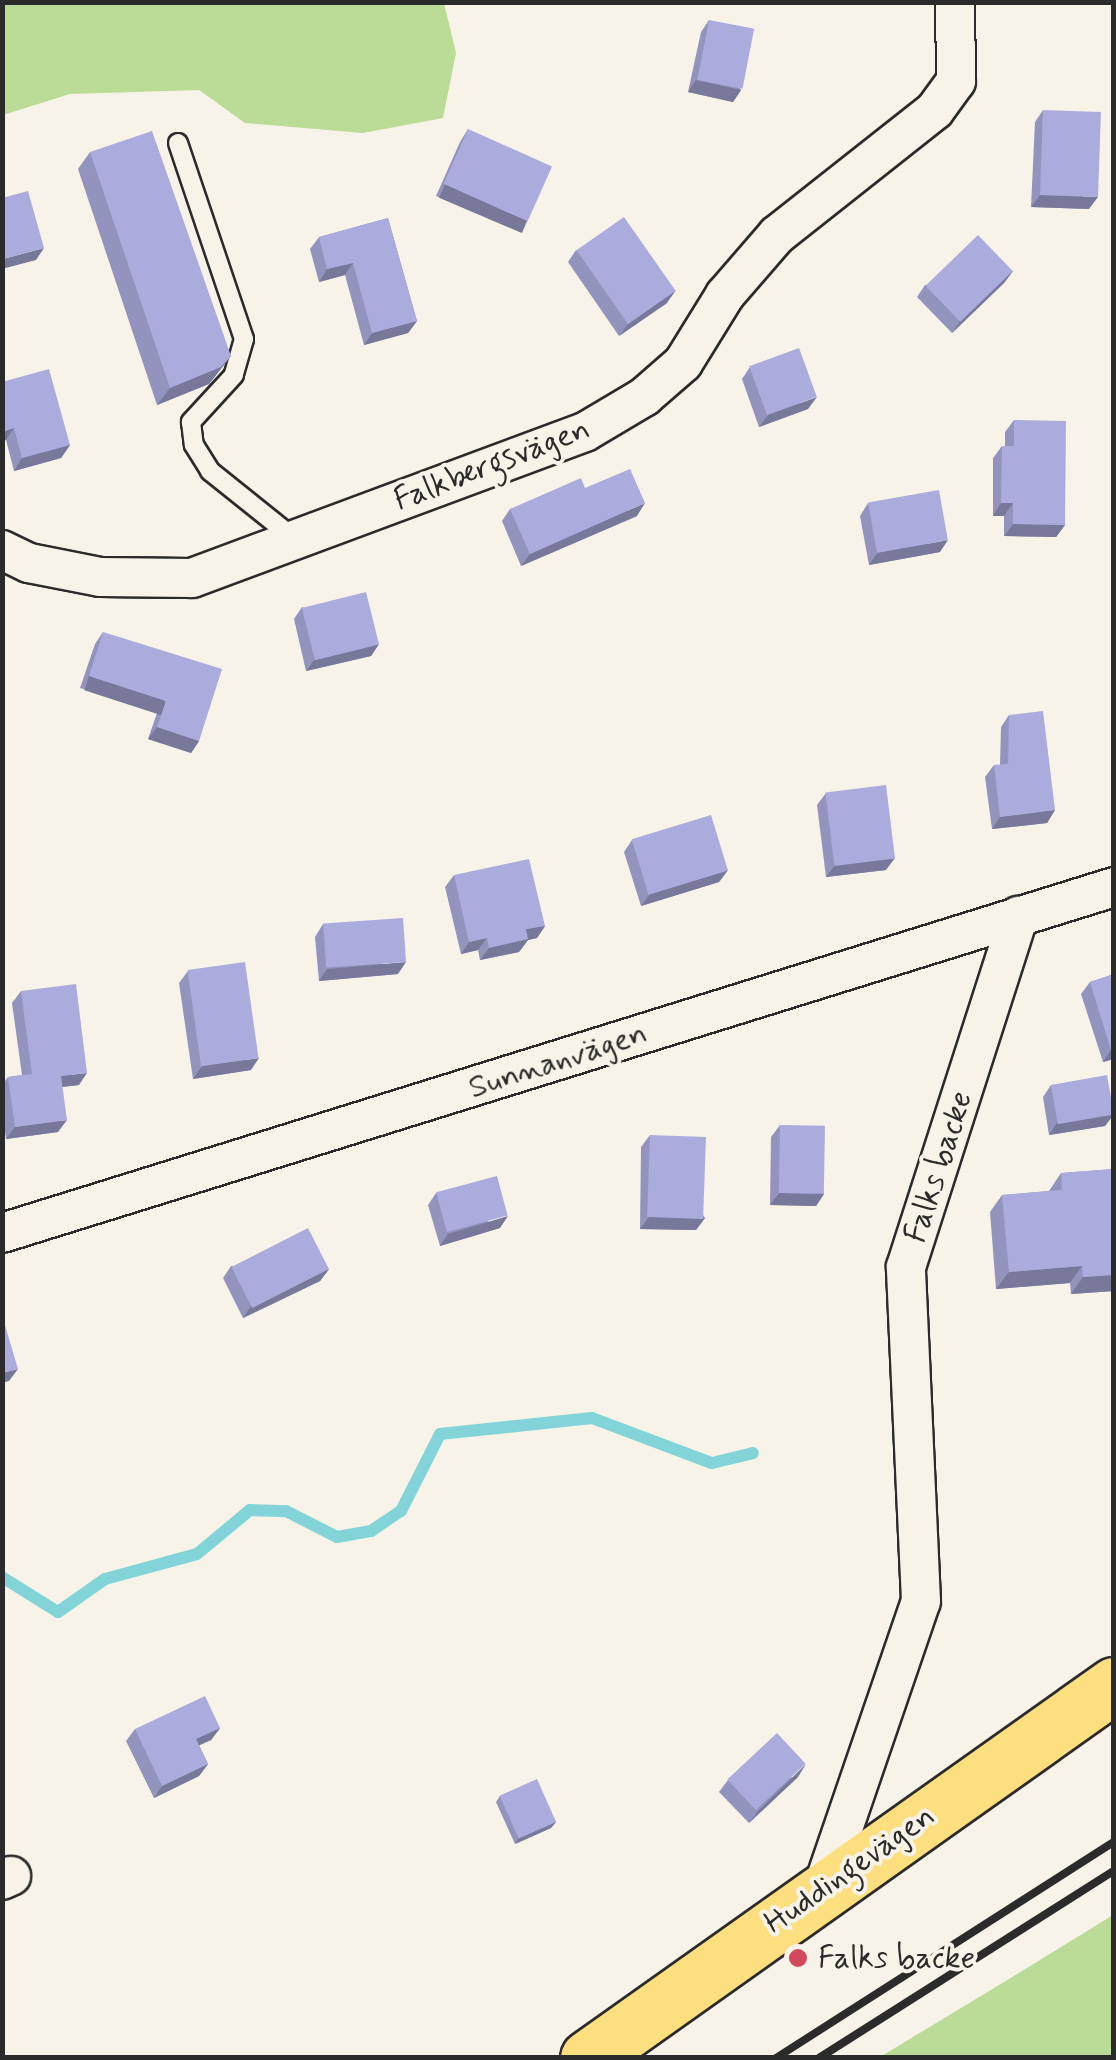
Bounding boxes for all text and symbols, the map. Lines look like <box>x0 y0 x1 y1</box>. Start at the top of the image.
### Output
street label: Falkbergsvägen <box>389 410 595 520</box>
street label: Sunnanvägen <box>464 1014 652 1108</box>
street label: Falks backe <box>897 1087 981 1247</box>
street label: Huddingevägen <box>757 1797 943 1943</box>
place label: Falks backe <box>818 1939 974 1977</box>
marker: Falks backe <box>787 1947 809 1969</box>

